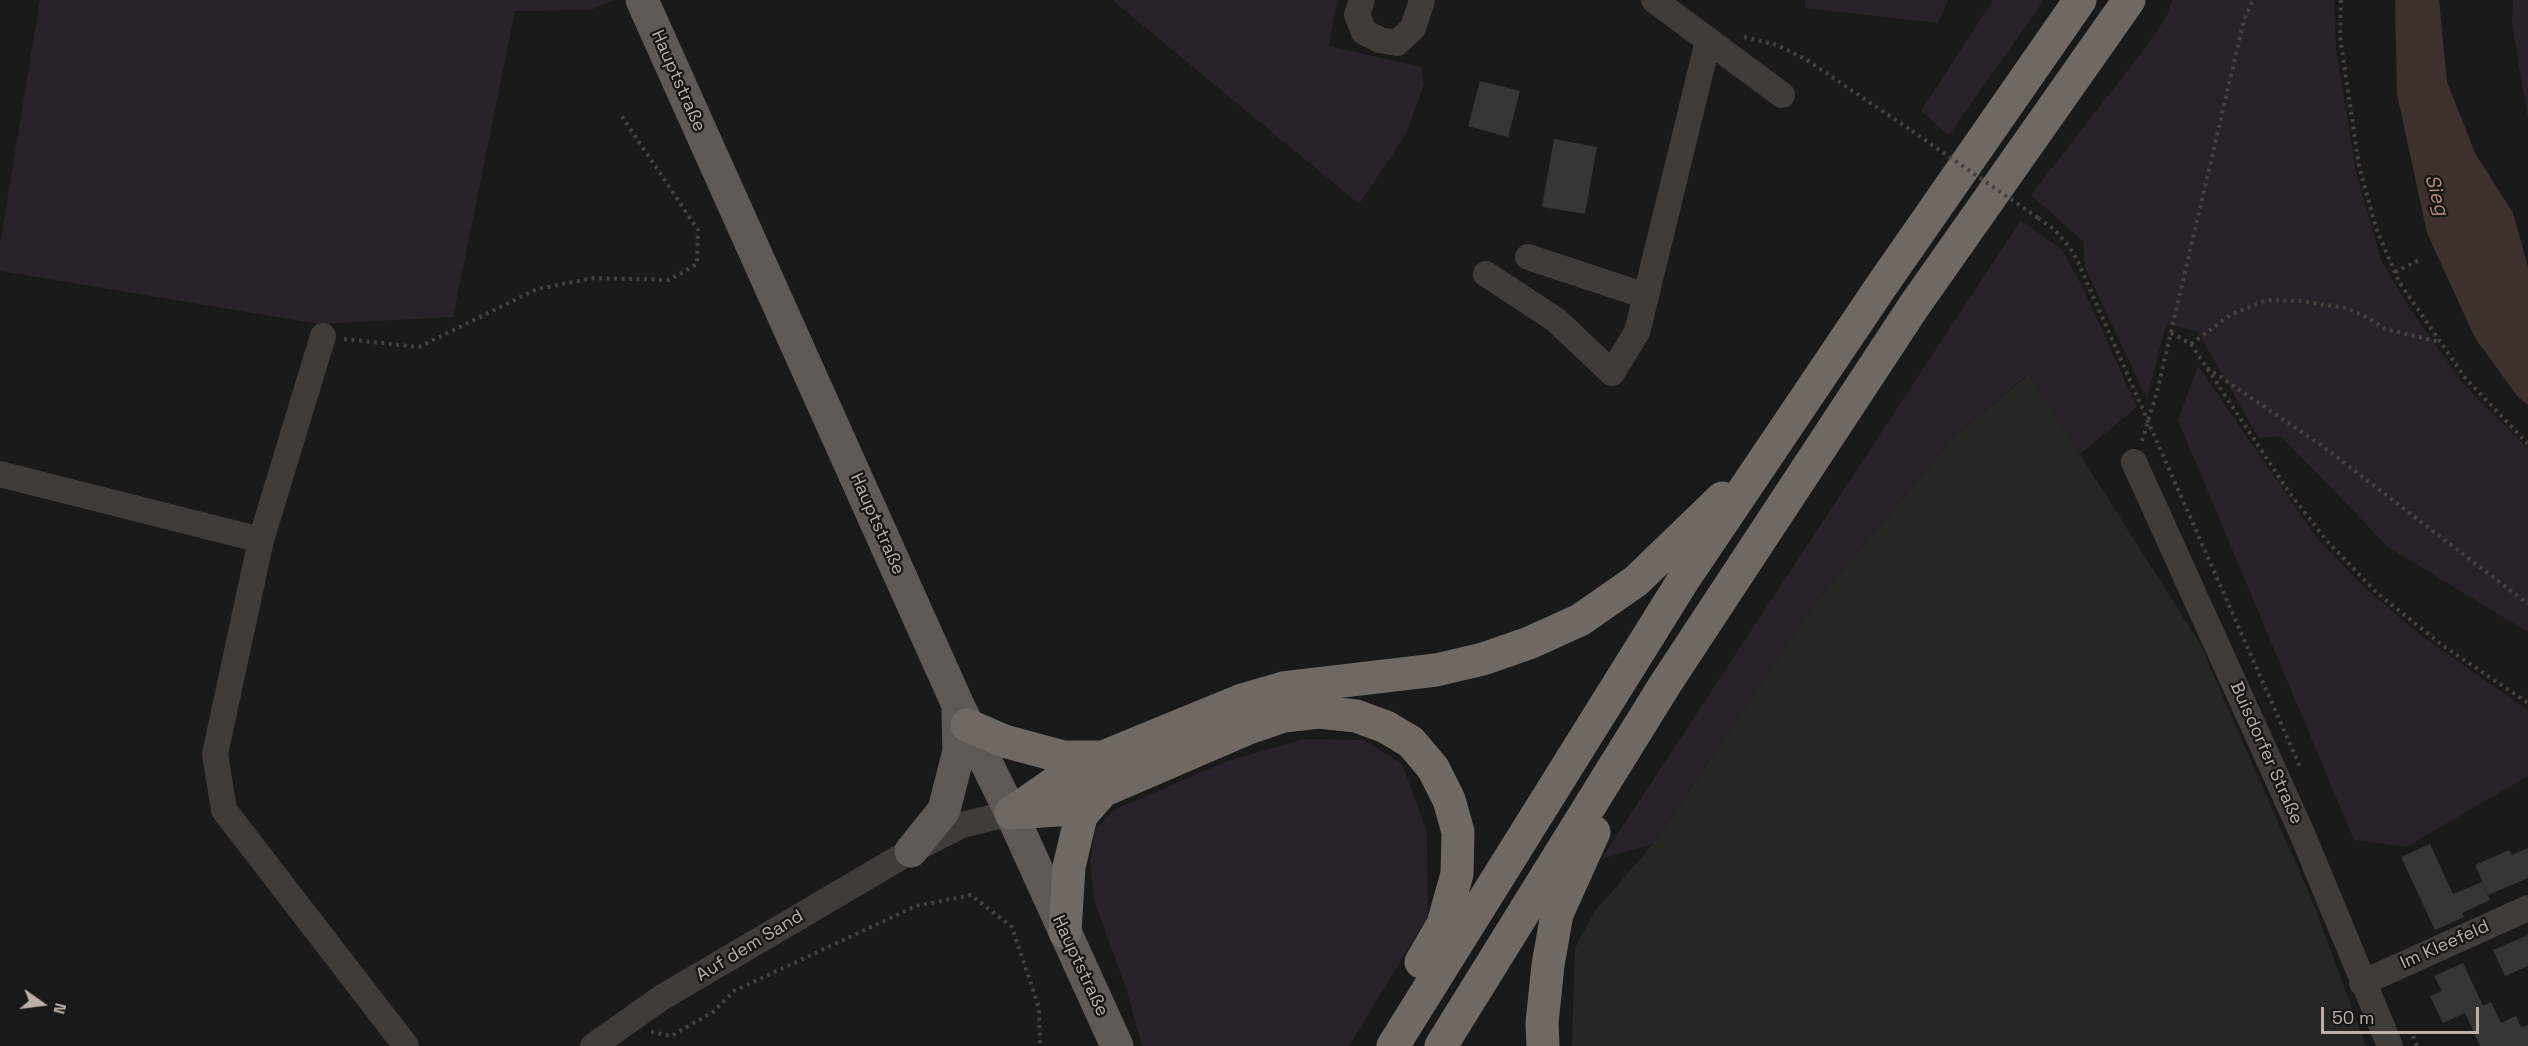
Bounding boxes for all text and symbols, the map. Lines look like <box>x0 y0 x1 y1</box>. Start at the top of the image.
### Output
street label: Hauptstraße <box>646 27 710 135</box>
water label: Sieg <box>2419 172 2453 218</box>
street label: Hauptstraße <box>845 470 909 578</box>
street label: Buisdorfer Straße <box>2225 678 2307 828</box>
street label: Auf dem Sand <box>692 906 808 986</box>
street label: Hauptstraße <box>1047 912 1113 1020</box>
street label: Im Kleefeld <box>2397 916 2493 974</box>
north arrow <box>12 974 72 1034</box>
scale bar <box>2324 995 2482 1033</box>
text: N <box>48 1001 71 1016</box>
text: 50 m <box>2332 1006 2374 1029</box>

